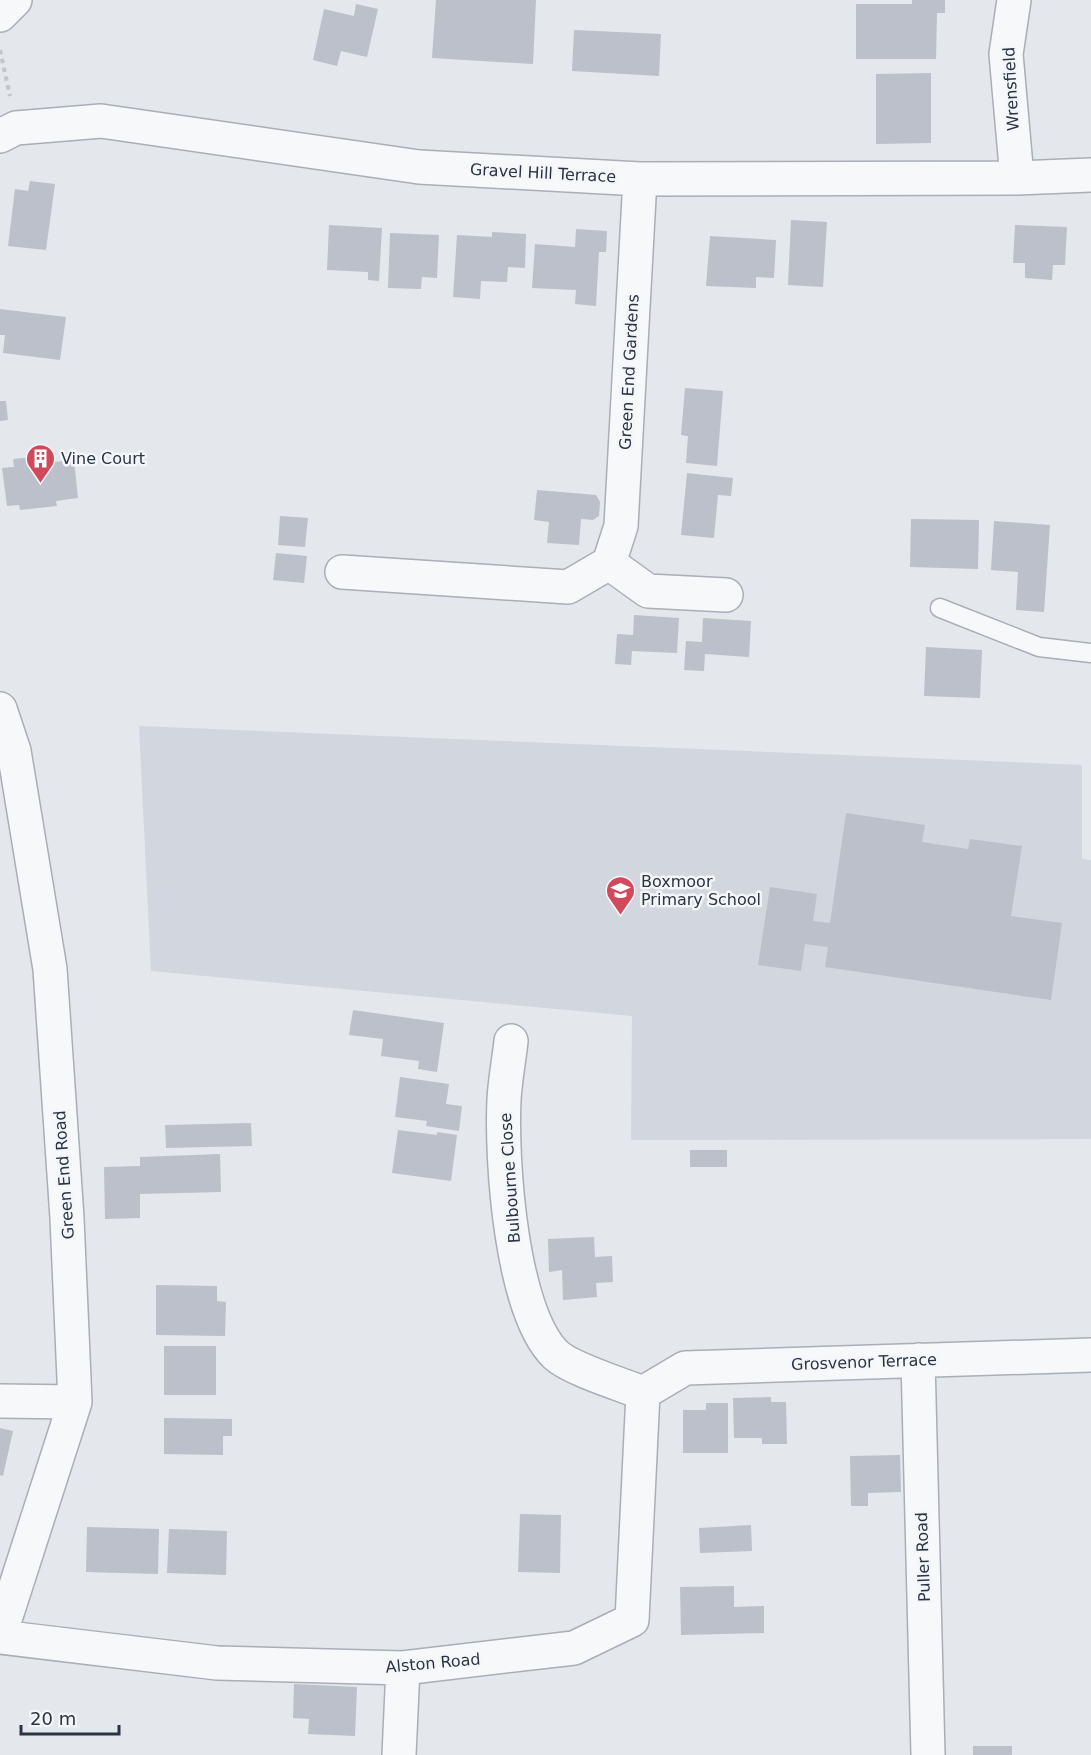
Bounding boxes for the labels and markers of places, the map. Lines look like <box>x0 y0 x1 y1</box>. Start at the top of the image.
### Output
building icon: Vine Court <box>24 442 56 484</box>
place label: Vine Court <box>61 449 145 468</box>
place label: Boxmoor Primary School <box>641 872 761 909</box>
school or university icon: Boxmoor Primary School <box>604 874 636 916</box>

